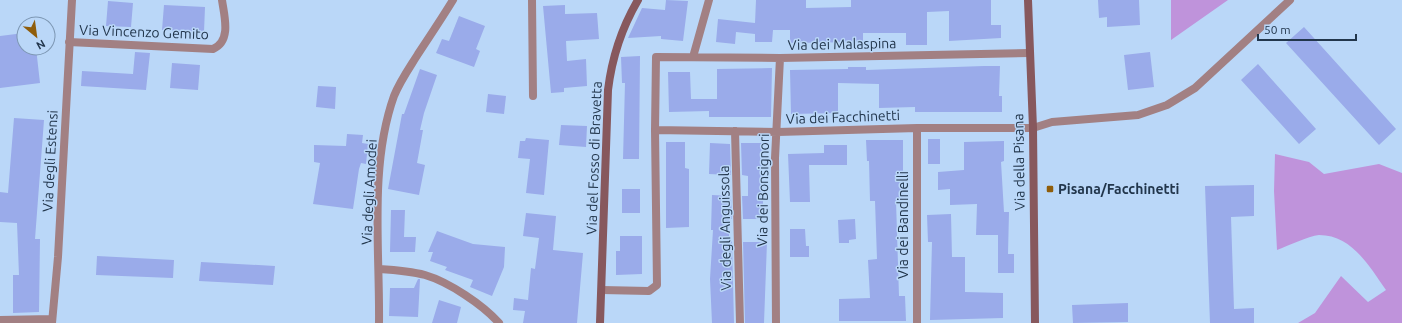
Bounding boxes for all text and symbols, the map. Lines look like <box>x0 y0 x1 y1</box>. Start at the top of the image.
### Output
north arrow <box>16 16 56 56</box>
scale bar <box>1258 16 1356 42</box>
street label: Via Vincenzo Gemito <box>79 22 209 42</box>
text: 50 m <box>1264 23 1291 36</box>
street label: Via dei Malaspina <box>787 35 897 53</box>
text: N <box>34 38 47 52</box>
street label: Via del Fosso di Bravetta <box>583 81 605 235</box>
street label: Via dei Facchinetti <box>786 107 900 127</box>
street label: Via degli Estensi <box>39 110 61 212</box>
street label: Via della Pisana <box>1010 113 1028 211</box>
street label: Via dei Bonsignori <box>754 133 772 247</box>
street label: Via degli Amodei <box>358 139 380 245</box>
street label: Via degli Anguissola <box>716 165 734 291</box>
street label: Via dei Bandinelli <box>895 171 911 279</box>
place label: Pisana/Facchinetti <box>1058 181 1180 197</box>
marker: Pisana/Facchinetti <box>1045 184 1055 194</box>

